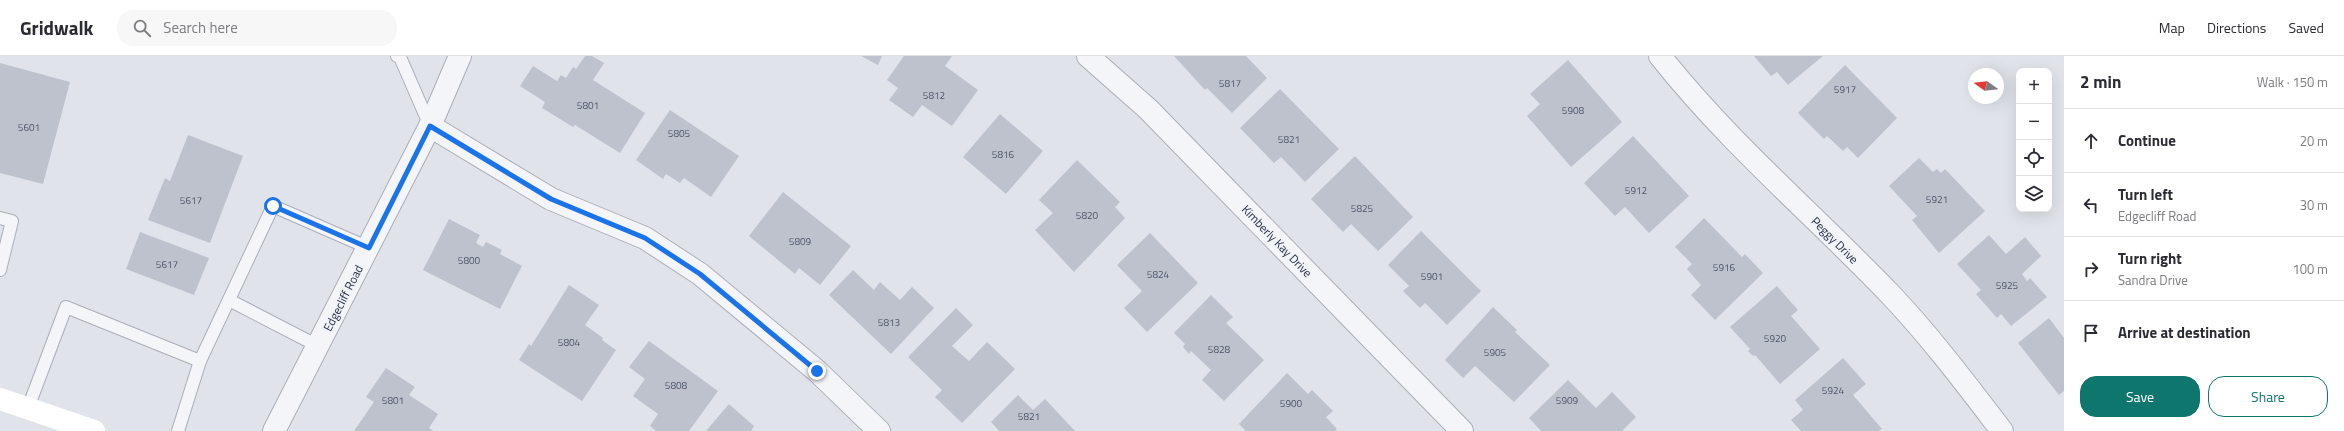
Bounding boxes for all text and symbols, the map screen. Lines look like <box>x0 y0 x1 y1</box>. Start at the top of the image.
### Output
search box <box>117 10 397 46</box>
text: Gridwalk <box>20 13 93 42</box>
text: Search here <box>163 16 238 39</box>
icon: search <box>131 17 153 39</box>
text: Map <box>2159 17 2185 38</box>
text: Directions <box>2207 17 2266 38</box>
text: Saved <box>2288 17 2324 38</box>
north arrow <box>1968 68 2004 104</box>
map controls <box>2016 68 2052 212</box>
button: + <box>2016 68 2052 104</box>
text: 2 min <box>2080 69 2121 95</box>
text: Walk · 150 m <box>2257 72 2328 92</box>
house number: 5817 <box>1219 76 1241 91</box>
house number: 5917 <box>1834 82 1856 97</box>
house number: 5812 <box>923 88 945 103</box>
house number: 5801 <box>577 98 599 113</box>
house number: 5908 <box>1562 103 1585 118</box>
button: − <box>2016 104 2052 140</box>
house number: 5601 <box>18 120 40 135</box>
house number: 5805 <box>668 126 691 141</box>
text: Continue <box>2118 129 2176 152</box>
icon: ahead <box>2080 130 2102 152</box>
text: 20 m <box>2300 131 2328 151</box>
house number: 5821 <box>1278 132 1300 147</box>
button: locate <box>2016 140 2052 176</box>
house number: 5816 <box>992 147 1015 162</box>
button: layers <box>2016 176 2052 212</box>
house number: 5912 <box>1625 183 1647 198</box>
text: Turn left <box>2118 183 2173 206</box>
house number: 5921 <box>1926 192 1948 207</box>
house number: 5617 <box>180 193 202 208</box>
icon: left <box>2080 194 2102 216</box>
text: 30 m <box>2300 195 2328 215</box>
route start <box>264 197 282 215</box>
street label: Kimberly Kay Drive <box>1237 200 1317 282</box>
house number: 5825 <box>1351 201 1374 216</box>
text: Edgecliff Road <box>2118 206 2196 226</box>
house number: 5820 <box>1076 208 1099 223</box>
street label: Peggy Drive <box>1807 212 1863 268</box>
house number: 5809 <box>789 234 812 249</box>
text: Turn right <box>2118 247 2182 270</box>
house number: 5800 <box>458 253 481 268</box>
house number: 5617 <box>156 257 178 272</box>
icon: right <box>2080 258 2102 280</box>
text: 100 m <box>2292 259 2328 279</box>
house number: 5916 <box>1713 260 1736 275</box>
street label: Edgecliff Road <box>318 261 368 335</box>
house number: 5824 <box>1147 267 1170 282</box>
house number: 5901 <box>1421 269 1443 284</box>
text: Sandra Drive <box>2118 270 2188 290</box>
house number: 5925 <box>1996 278 2019 293</box>
house number: 5813 <box>878 315 900 330</box>
text: Arrive at destination <box>2118 321 2251 344</box>
icon: arrive <box>2080 322 2102 344</box>
house number: 5920 <box>1764 331 1787 346</box>
house number: 5804 <box>558 335 581 350</box>
house number: 5828 <box>1208 342 1231 357</box>
house number: 5905 <box>1484 345 1507 360</box>
route end <box>808 362 826 380</box>
button: Save <box>2080 376 2200 417</box>
button: Share <box>2208 376 2328 417</box>
house number: 5808 <box>665 378 688 393</box>
house number: 5924 <box>1822 383 1845 398</box>
house number: 5801 <box>382 393 404 408</box>
house number: 5909 <box>1556 393 1579 408</box>
house number: 5900 <box>1280 396 1303 411</box>
house number: 5821 <box>1018 409 1040 424</box>

